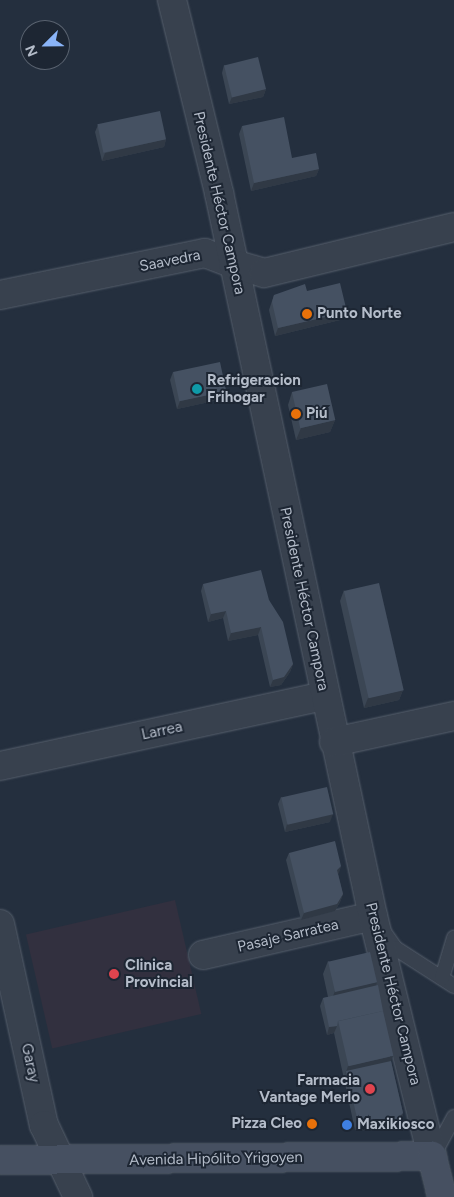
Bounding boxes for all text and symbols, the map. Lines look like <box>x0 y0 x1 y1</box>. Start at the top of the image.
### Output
north arrow <box>20 20 70 70</box>
text: N <box>22 42 42 59</box>
street label: Presidente Héctor Campora <box>189 110 249 296</box>
street label: Saavedra <box>138 246 202 276</box>
place label: Punto Norte <box>317 305 401 323</box>
marker: Punto Norte <box>301 308 313 320</box>
place label: Refrigeracion Frihogar <box>207 371 301 406</box>
marker: Refrigeracion Frihogar <box>191 383 203 395</box>
place label: Piú <box>306 405 327 423</box>
marker: Piú <box>290 408 302 420</box>
street label: Presidente Héctor Campora <box>276 505 332 693</box>
street label: Larrea <box>140 718 184 744</box>
street label: Presidente Héctor Campora <box>362 901 424 1087</box>
street label: Pasaje Sarratea <box>236 916 340 956</box>
place label: Clinica Provincial <box>125 956 193 991</box>
marker: Clinica Provincial <box>107 967 121 981</box>
street label: Garay <box>17 1042 43 1084</box>
place label: Farmacia Vantage Merlo <box>259 1071 360 1106</box>
marker: Farmacia Vantage Merlo <box>364 1083 376 1095</box>
place label: Pizza Cleo <box>232 1115 302 1133</box>
place label: Maxikiosco <box>357 1116 434 1134</box>
marker: Pizza Cleo <box>306 1118 318 1130</box>
marker: Maxikiosco <box>341 1119 353 1131</box>
street label: Avenida Hipólito Yrigoyen <box>129 1148 303 1170</box>

